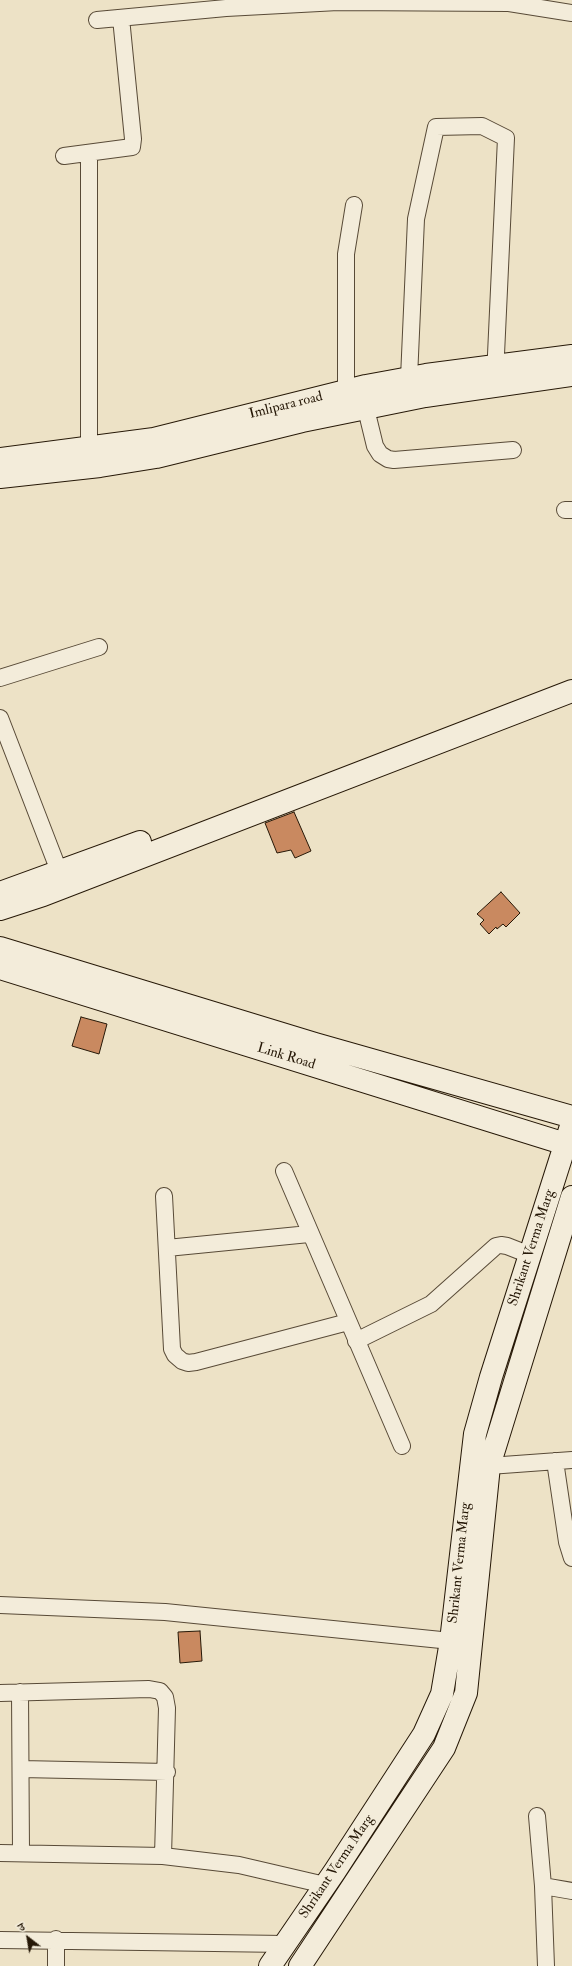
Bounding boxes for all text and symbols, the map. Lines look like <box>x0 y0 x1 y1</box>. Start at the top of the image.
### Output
street label: Imlipara road <box>248 389 324 423</box>
street label: Link Road <box>255 1040 317 1074</box>
street label: Shrikant Verma Marg <box>505 1188 559 1308</box>
street label: Shrikant Verma Marg <box>445 1502 475 1624</box>
street label: Shrikant Verma Marg <box>296 1812 378 1922</box>
north arrow <box>8 1918 48 1958</box>
text: उ <box>16 1920 27 1934</box>

